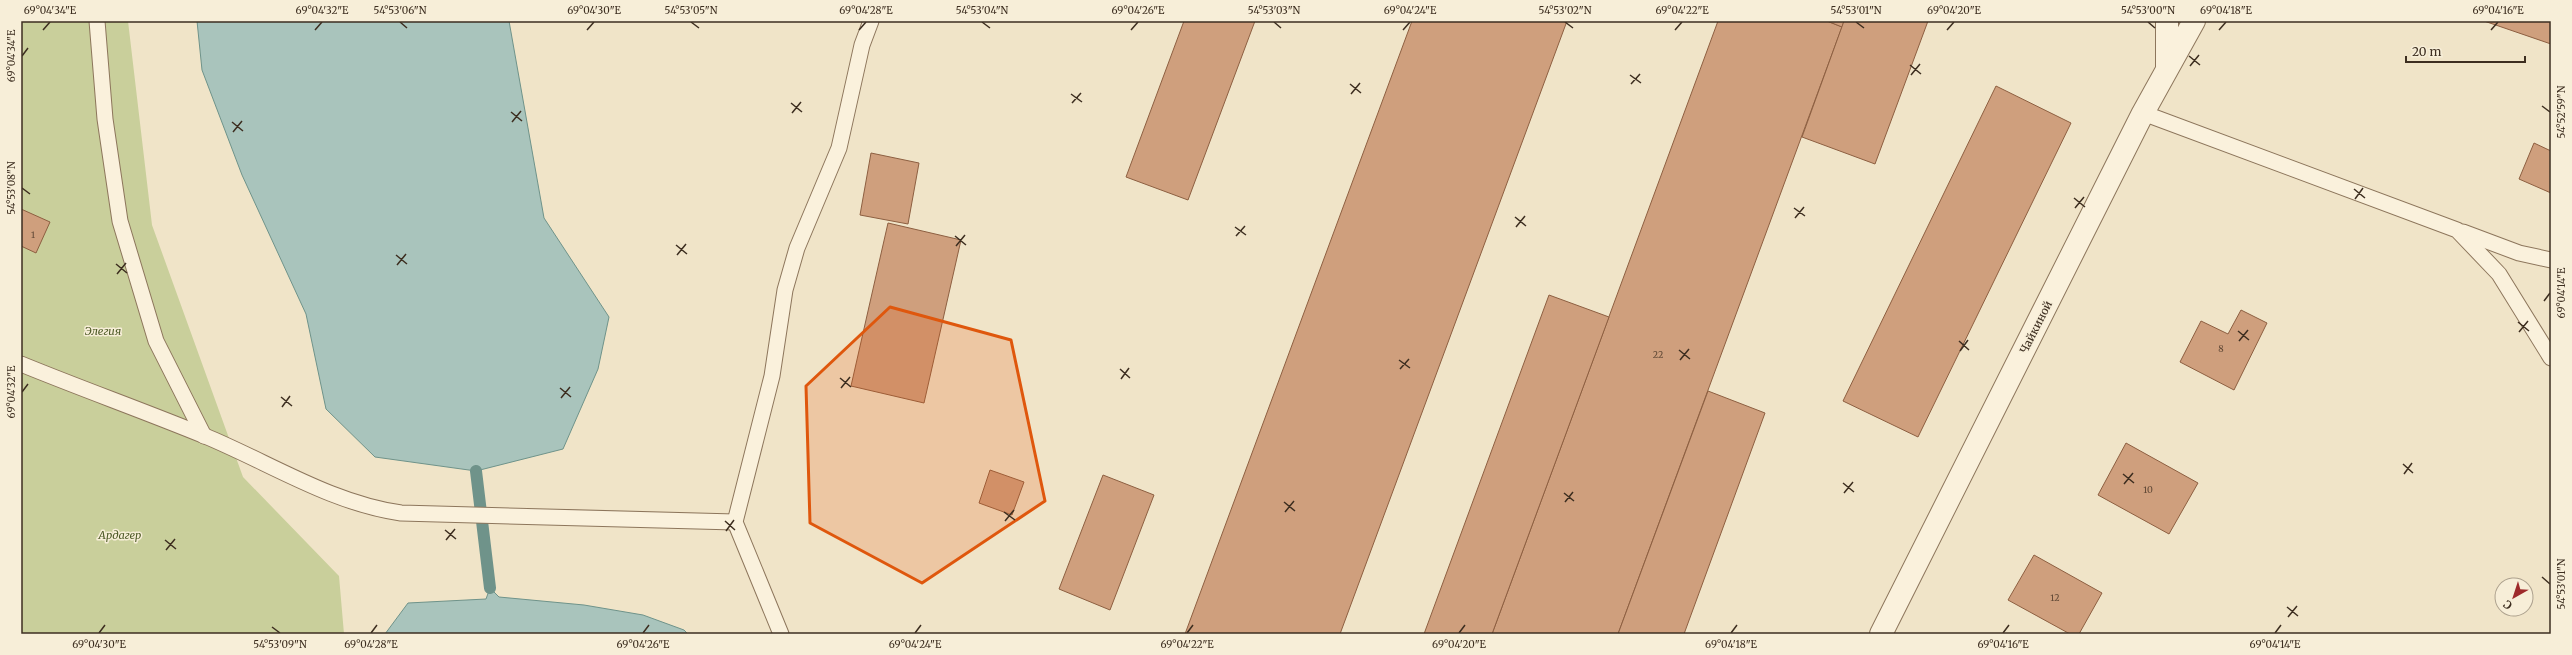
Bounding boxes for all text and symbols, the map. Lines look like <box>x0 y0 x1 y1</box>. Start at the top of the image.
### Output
text: 69°04'34"E <box>24 4 77 17</box>
text: 69°04'32"E <box>296 4 349 17</box>
text: 54°53'06"N <box>374 4 427 17</box>
text: 69°04'30"E <box>567 4 621 17</box>
text: 54°53'05"N <box>665 4 718 17</box>
text: 69°04'28"E <box>839 4 893 17</box>
text: 54°53'04"N <box>956 4 1009 17</box>
text: 69°04'26"E <box>1112 4 1165 17</box>
text: 54°53'03"N <box>1248 4 1300 17</box>
text: 69°04'24"E <box>1384 4 1437 17</box>
text: 54°53'02"N <box>1539 4 1592 17</box>
text: 69°04'22"E <box>1655 4 1709 17</box>
text: 54°53'01"N <box>1830 4 1882 17</box>
text: 69°04'20"E <box>1927 4 1982 17</box>
text: 54°53'00"N <box>2121 4 2175 17</box>
text: 69°04'18"E <box>2200 4 2253 17</box>
text: 69°04'16"E <box>2472 4 2524 17</box>
text: 69°04'34"E <box>5 29 18 82</box>
scale bar <box>2406 38 2525 64</box>
text: 20 m <box>2412 44 2441 59</box>
text: 54°52'59"N <box>2555 85 2568 138</box>
text: 54°53'08"N <box>5 161 18 215</box>
house number: 1 <box>31 229 35 240</box>
text: 69°04'14"E <box>2555 267 2568 318</box>
street label: Чайкиной <box>2017 298 2055 356</box>
park label: Элегия <box>85 324 121 338</box>
house number: 8 <box>2218 343 2224 354</box>
house number: 22 <box>1653 349 1663 360</box>
text: 69°04'32"E <box>5 365 18 418</box>
house number: 10 <box>2143 484 2153 495</box>
park label: Ардагер <box>98 528 141 542</box>
text: 54°53'01"N <box>2555 558 2568 610</box>
north arrow <box>2494 577 2534 617</box>
house number: 12 <box>2050 592 2060 603</box>
text: С <box>2500 597 2515 613</box>
text: 69°04'30"E <box>72 638 126 651</box>
text: 54°53'09"N <box>253 638 307 651</box>
text: 69°04'28"E <box>344 638 398 651</box>
text: 69°04'26"E <box>617 638 670 651</box>
text: 69°04'24"E <box>889 638 942 651</box>
text: 69°04'22"E <box>1160 638 1214 651</box>
text: 69°04'20"E <box>1432 638 1487 651</box>
text: 69°04'18"E <box>1705 638 1758 651</box>
text: 69°04'16"E <box>1977 638 2029 651</box>
text: 69°04'14"E <box>2250 638 2301 651</box>

